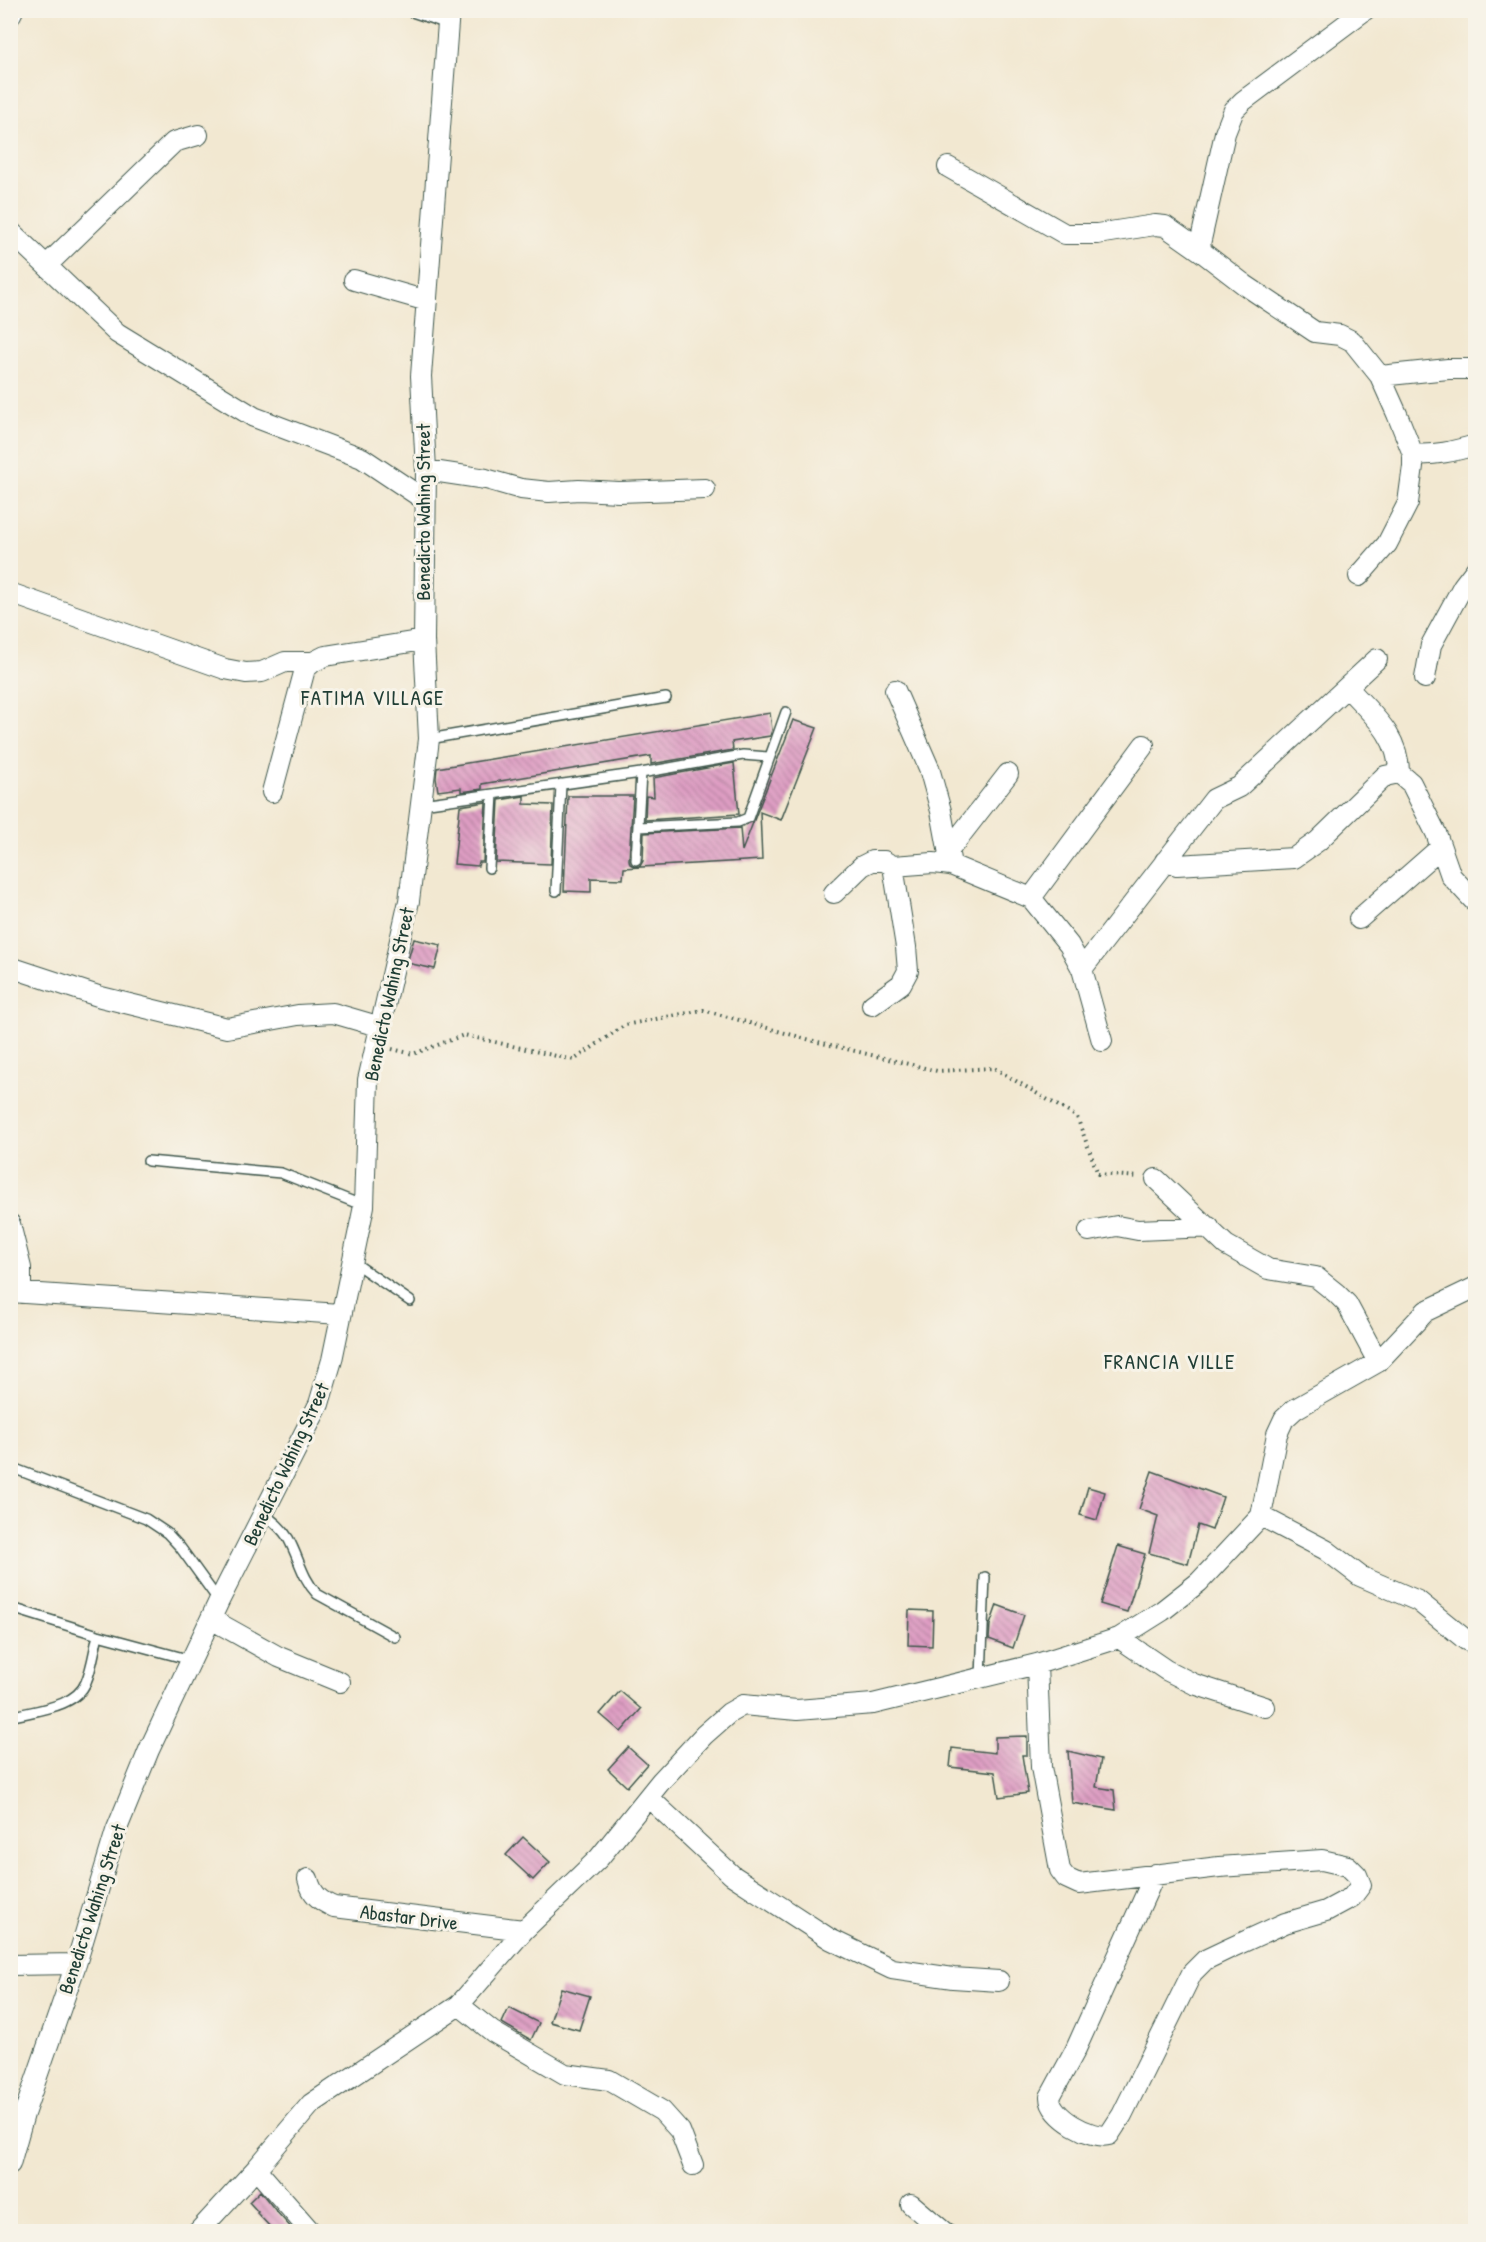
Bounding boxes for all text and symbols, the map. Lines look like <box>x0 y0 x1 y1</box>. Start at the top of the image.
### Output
street label: Benedicto Wahing Street <box>409 422 436 600</box>
district label: FATIMA VILLAGE <box>300 683 445 712</box>
street label: Benedicto Wahing Street <box>357 904 420 1083</box>
district label: FRANCIA VILLE <box>1103 1347 1236 1376</box>
street label: Benedicto Wahing Street <box>236 1377 336 1550</box>
street label: Benedicto Wahing Street <box>51 1820 132 1997</box>
street label: Abastar Drive <box>359 1897 459 1936</box>

